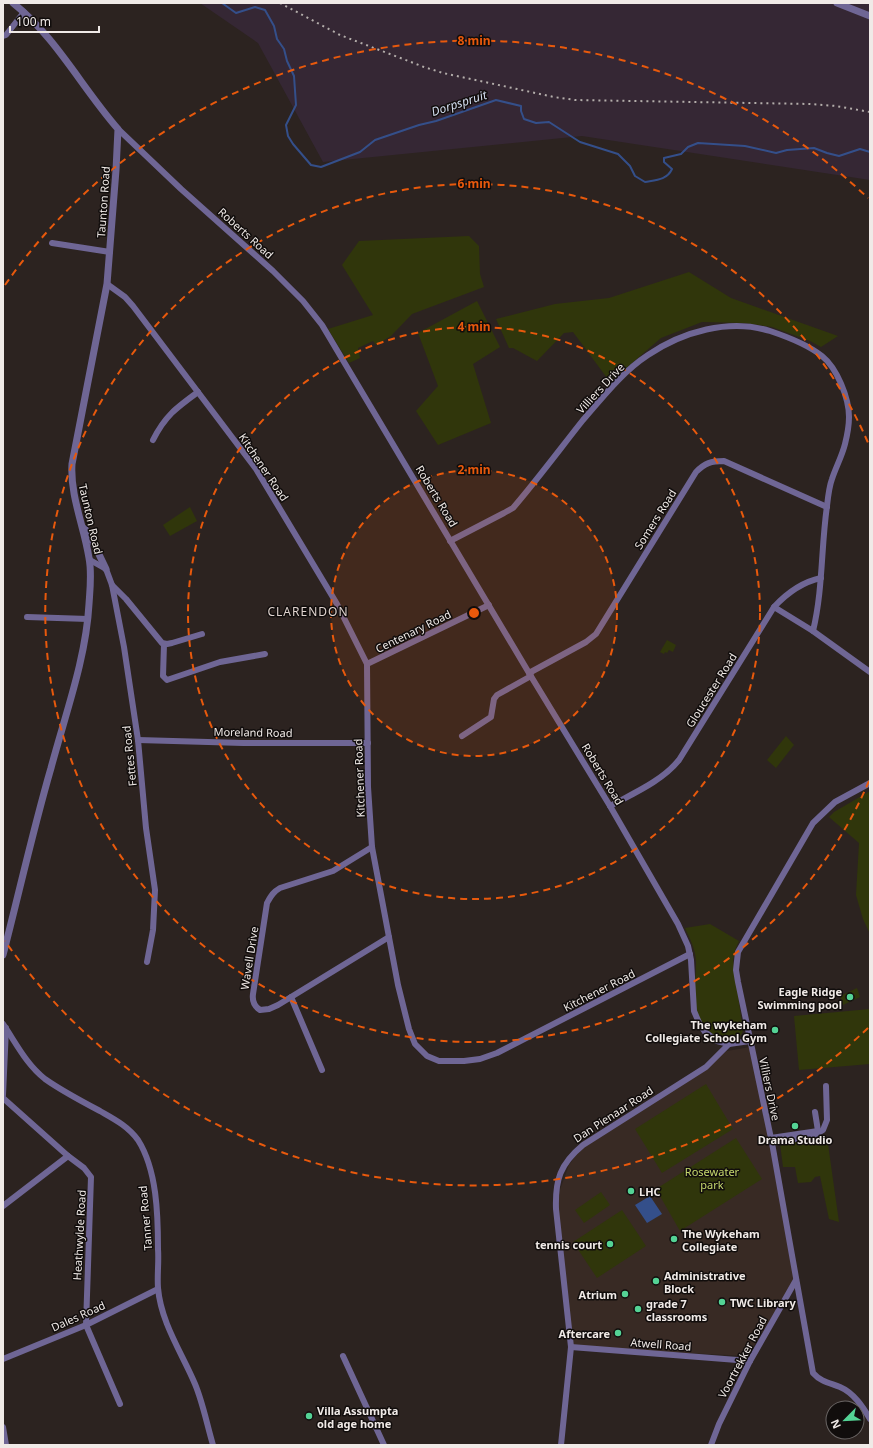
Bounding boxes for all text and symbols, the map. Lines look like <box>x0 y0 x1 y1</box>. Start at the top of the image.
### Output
scale bar <box>10 8 99 34</box>
text: 100 m <box>16 13 51 30</box>
text: 8 min <box>457 32 491 49</box>
water label: Dorpspruit <box>429 86 490 120</box>
street label: Taunton Road <box>93 166 113 238</box>
text: 6 min <box>457 175 491 192</box>
street label: Roberts Road <box>215 204 277 262</box>
text: 4 min <box>457 318 491 335</box>
street label: Villiers Drive <box>573 359 627 417</box>
street label: Kitchener Road <box>236 430 292 504</box>
text: 2 min <box>457 461 491 478</box>
street label: Roberts Road <box>413 462 461 530</box>
street label: Taunton Road <box>76 482 106 556</box>
street label: Somers Road <box>631 486 679 552</box>
district label: CLARENDON <box>267 603 349 620</box>
street label: Centenary Road <box>373 606 453 656</box>
centre of rings <box>467 606 481 620</box>
street label: Gloucester Road <box>682 650 740 730</box>
street label: Moreland Road <box>213 724 293 740</box>
street label: Fettes Road <box>118 725 140 787</box>
street label: Kitchener Road <box>350 738 368 818</box>
street label: Roberts Road <box>579 740 627 808</box>
street label: Wavell Drive <box>237 925 261 991</box>
street label: Kitchener Road <box>561 965 637 1015</box>
place label: Eagle Ridge Swimming pool <box>758 984 842 1012</box>
marker: Eagle Ridge Swimming pool <box>845 992 855 1002</box>
place label: The wykeham Collegiate School Gym <box>645 1017 767 1045</box>
marker: The wykeham Collegiate School Gym <box>770 1025 780 1035</box>
street label: Villiers Drive <box>756 1056 784 1122</box>
street label: Dan Pienaar Road <box>570 1083 656 1145</box>
marker: Drama Studio <box>790 1121 800 1131</box>
place label: Drama Studio <box>758 1132 832 1147</box>
park label: Rosewater park <box>685 1164 740 1192</box>
place label: LHC <box>639 1184 661 1199</box>
street label: Tanner Road <box>135 1185 155 1251</box>
marker: LHC <box>626 1186 636 1196</box>
street label: Heathwylde Road <box>69 1189 89 1281</box>
place label: The Wykeham Collegiate <box>682 1226 760 1254</box>
marker: The Wykeham Collegiate <box>669 1234 679 1244</box>
place label: tennis court <box>535 1237 602 1252</box>
marker: tennis court <box>605 1239 615 1249</box>
place label: Administrative Block <box>664 1268 746 1296</box>
marker: Administrative Block <box>651 1276 661 1286</box>
place label: Atrium <box>579 1287 617 1302</box>
marker: Atrium <box>620 1289 630 1299</box>
place label: TWC Library <box>730 1295 796 1310</box>
place label: grade 7 classrooms <box>646 1296 708 1324</box>
street label: Dales Road <box>49 1297 107 1335</box>
marker: TWC Library <box>717 1297 727 1307</box>
marker: grade 7 classrooms <box>633 1304 643 1314</box>
street label: Voortrekker Road <box>714 1314 770 1400</box>
place label: Aftercare <box>559 1326 610 1341</box>
marker: Aftercare <box>613 1328 623 1338</box>
street label: Atwell Road <box>630 1334 692 1354</box>
north arrow <box>825 1400 865 1440</box>
place label: Villa Assumpta old age home <box>317 1403 398 1431</box>
marker: Villa Assumpta old age home <box>304 1411 314 1421</box>
text: N <box>827 1417 844 1431</box>

